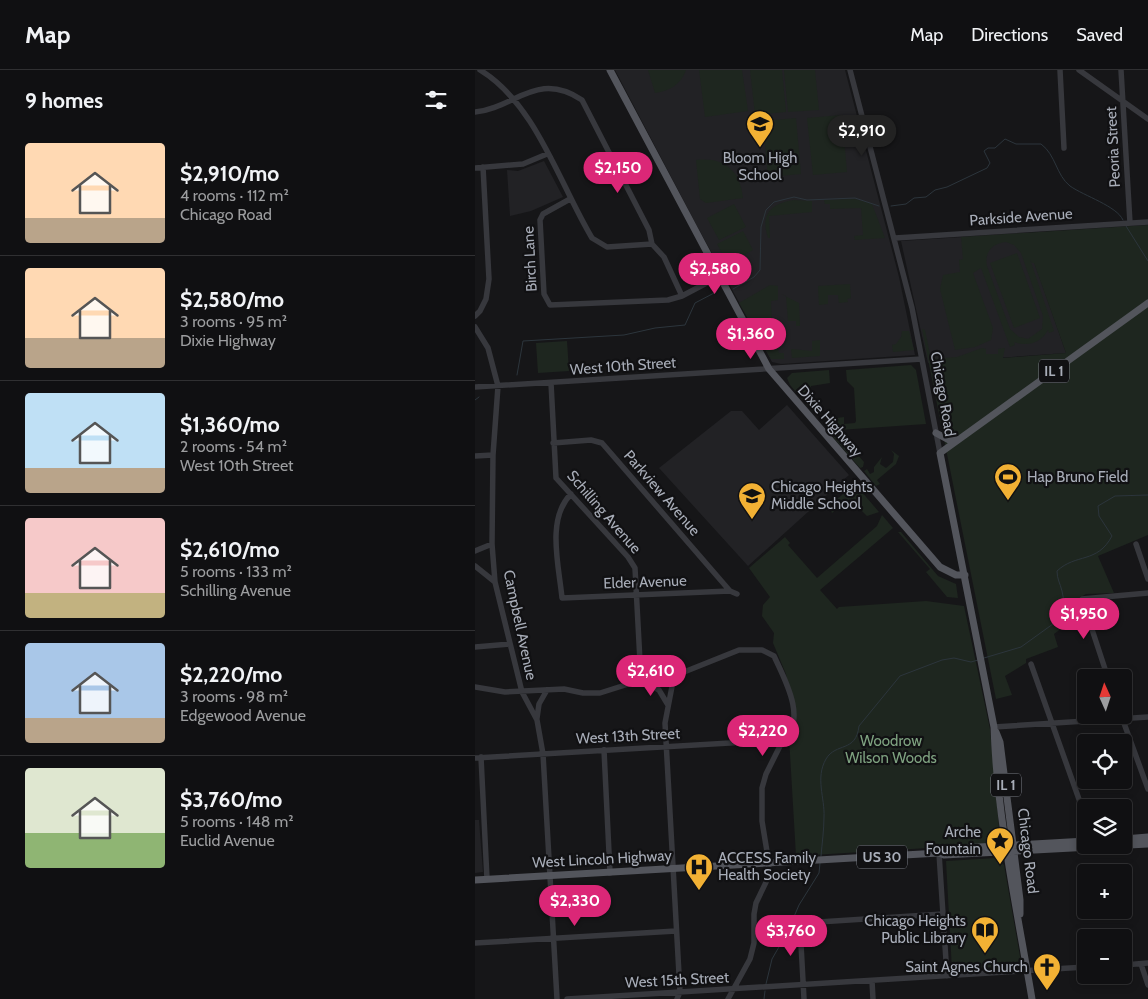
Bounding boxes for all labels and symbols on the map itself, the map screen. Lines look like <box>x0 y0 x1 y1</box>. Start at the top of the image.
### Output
street label: Peoria Street <box>1102 106 1124 188</box>
school or university icon: Bloom High School <box>745 109 775 148</box>
pin: $2,910 <box>821 114 903 157</box>
place label: Bloom High School <box>723 149 797 184</box>
pin: $2,150 <box>577 152 659 194</box>
street label: Parkside Avenue <box>969 204 1073 230</box>
street label: Birch Lane <box>519 225 541 292</box>
pin: $2,580 <box>674 252 756 295</box>
pin: $1,360 <box>710 318 792 360</box>
street label: Chicago Road <box>927 350 959 438</box>
street label: West 10th Street <box>569 353 677 379</box>
road number: IL 1 <box>1039 360 1069 382</box>
street label: Dixie Highway <box>794 381 867 461</box>
street label: Parkview Avenue <box>620 447 704 540</box>
sports icon: Hap Bruno Field <box>993 462 1023 501</box>
street label: Schilling Avenue <box>563 467 645 557</box>
place label: Hap Bruno Field <box>1027 468 1128 486</box>
place label: Chicago Heights Middle School <box>771 478 873 513</box>
school or university icon: Chicago Heights Middle School <box>737 481 767 520</box>
street label: Campbell Avenue <box>500 568 541 682</box>
street label: Elder Avenue <box>603 572 687 592</box>
pin: $1,950 <box>1043 598 1125 640</box>
pin: $2,610 <box>610 654 692 697</box>
north arrow <box>1077 669 1133 724</box>
pin: $2,220 <box>722 714 804 757</box>
street label: West 13th Street <box>576 724 680 748</box>
park label: Woodrow Wilson Woods <box>845 732 937 767</box>
road number: IL 1 <box>991 774 1021 796</box>
street label: Chicago Road <box>1014 807 1042 895</box>
place label: Arche Fountain <box>926 823 981 858</box>
place icon: Arche Fountain <box>985 826 1015 865</box>
street label: West Lincoln Highway <box>532 846 673 872</box>
road number: US 30 <box>857 846 907 869</box>
place label: ACCESS Family Health Society <box>718 849 817 884</box>
hospital icon: ACCESS Family Health Society <box>684 852 714 891</box>
pin: $2,330 <box>534 884 616 927</box>
place label: Chicago Heights Public Library <box>864 912 966 947</box>
pin: $3,760 <box>750 914 832 957</box>
library icon: Chicago Heights Public Library <box>970 915 1000 954</box>
church icon: Saint Agnes Church <box>1032 952 1062 991</box>
place label: Saint Agnes Church <box>905 958 1028 976</box>
street label: West 15th Street <box>625 968 729 992</box>

